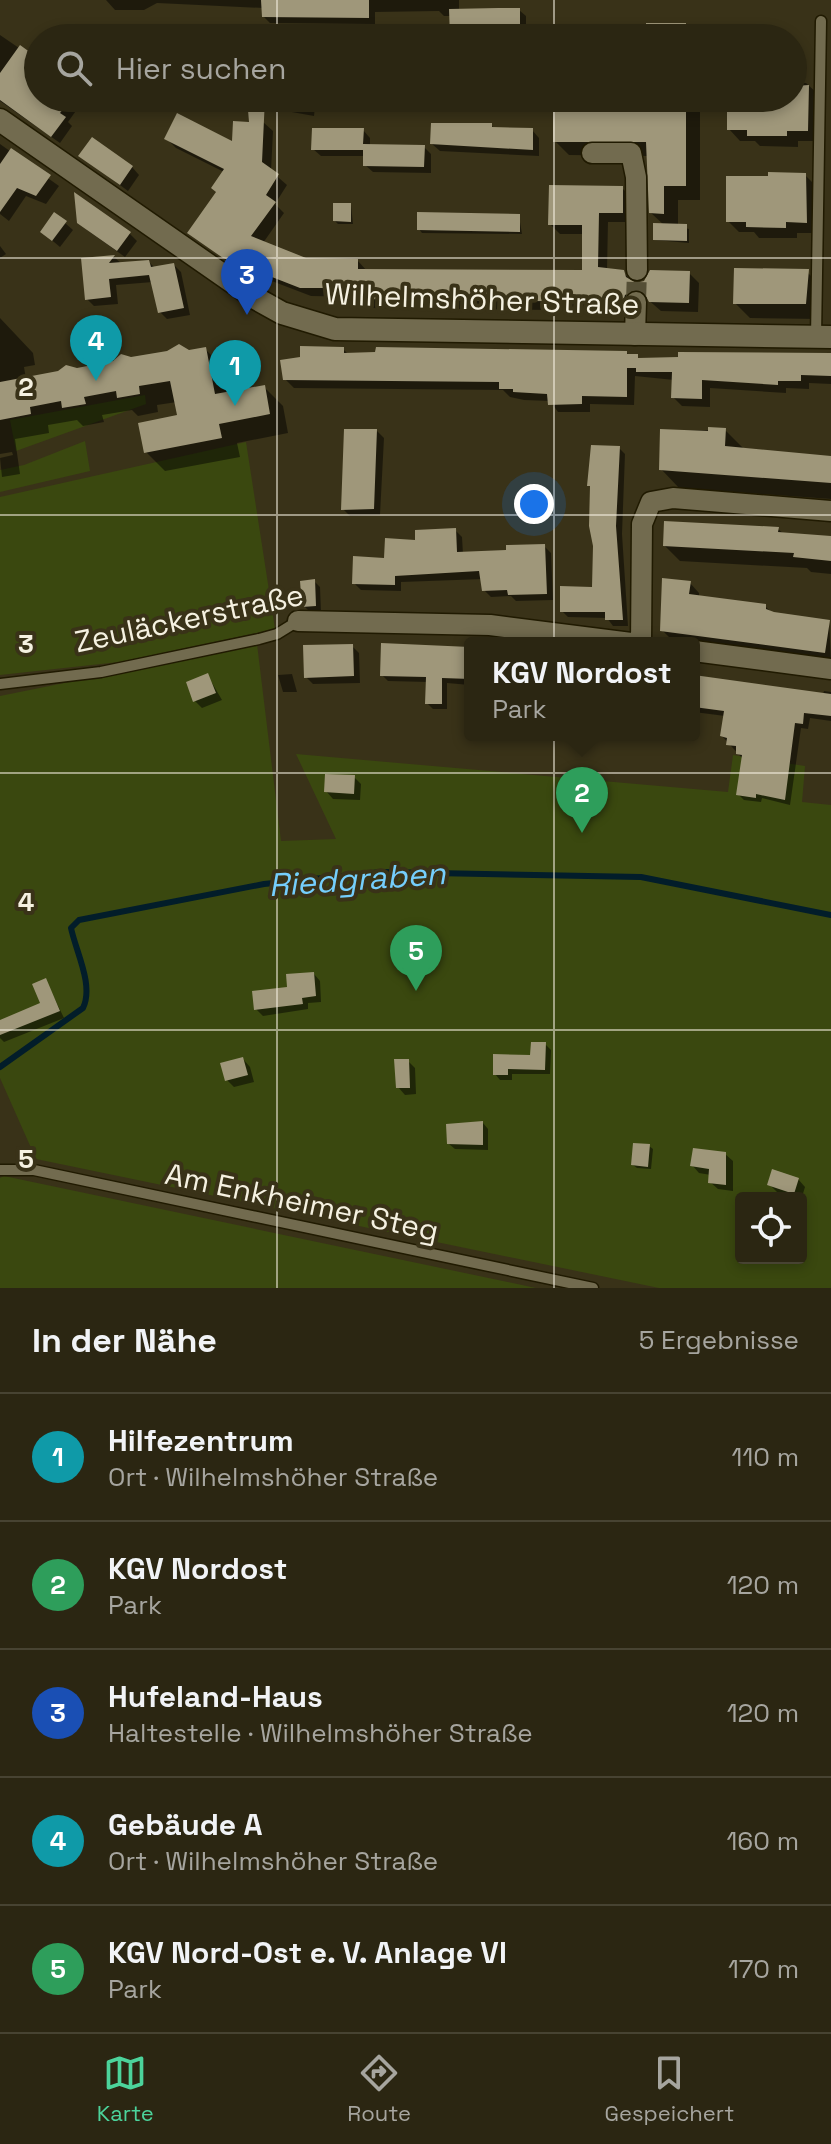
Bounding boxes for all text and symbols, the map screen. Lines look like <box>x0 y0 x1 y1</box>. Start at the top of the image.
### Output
search box <box>24 24 807 112</box>
icon: search <box>52 46 96 90</box>
text: Hier suchen <box>116 49 286 88</box>
pin: 3 <box>221 249 273 315</box>
street label: Wilhelmshöher Straße <box>324 274 640 324</box>
pin: 4 <box>70 315 122 381</box>
pin: 1 <box>209 340 261 406</box>
text: 2 <box>18 370 34 404</box>
your location <box>514 484 554 524</box>
street label: Zeuläckerstraße <box>71 575 307 661</box>
text: 3 <box>18 627 34 661</box>
popup <box>464 637 700 741</box>
text: KGV Nordost <box>492 653 672 692</box>
text: Park <box>492 692 546 726</box>
pin: 2 <box>556 767 608 833</box>
water label: Riedgraben <box>267 853 448 905</box>
text: 4 <box>18 885 34 919</box>
pin: 5 <box>390 925 442 991</box>
text: 5 <box>18 1142 34 1176</box>
street label: Am Enkheimer Steg <box>162 1154 442 1250</box>
map controls <box>735 1192 807 1264</box>
button: locate <box>735 1192 807 1264</box>
text: In der Nähe <box>32 1319 217 1362</box>
text: 5 Ergebnisse <box>639 1323 799 1357</box>
text: Hilfezentrum <box>108 1421 294 1460</box>
text: 1 <box>52 1440 64 1474</box>
text: 110 m <box>732 1440 799 1474</box>
text: Ort · Wilhelmshöher Straße <box>108 1460 438 1494</box>
text: KGV Nordost <box>108 1549 287 1588</box>
text: 2 <box>50 1568 66 1602</box>
text: 120 m <box>727 1568 799 1602</box>
text: Park <box>108 1588 162 1622</box>
text: Hufeland-Haus <box>108 1677 323 1716</box>
text: 3 <box>50 1696 66 1730</box>
text: 120 m <box>727 1696 799 1730</box>
text: Haltestelle · Wilhelmshöher Straße <box>108 1716 533 1750</box>
text: Gebäude A <box>108 1805 262 1844</box>
text: 4 <box>50 1824 66 1858</box>
text: 160 m <box>727 1824 799 1858</box>
text: Ort · Wilhelmshöher Straße <box>108 1844 438 1878</box>
text: KGV Nord-Ost e. V. Anlage VI <box>108 1933 507 1972</box>
text: 5 <box>50 1952 66 1986</box>
text: 170 m <box>728 1952 799 1986</box>
text: Park <box>108 1972 162 2006</box>
tab: Karte <box>97 2051 154 2127</box>
tab: Route <box>347 2051 411 2127</box>
tab: Gespeichert <box>604 2051 734 2127</box>

